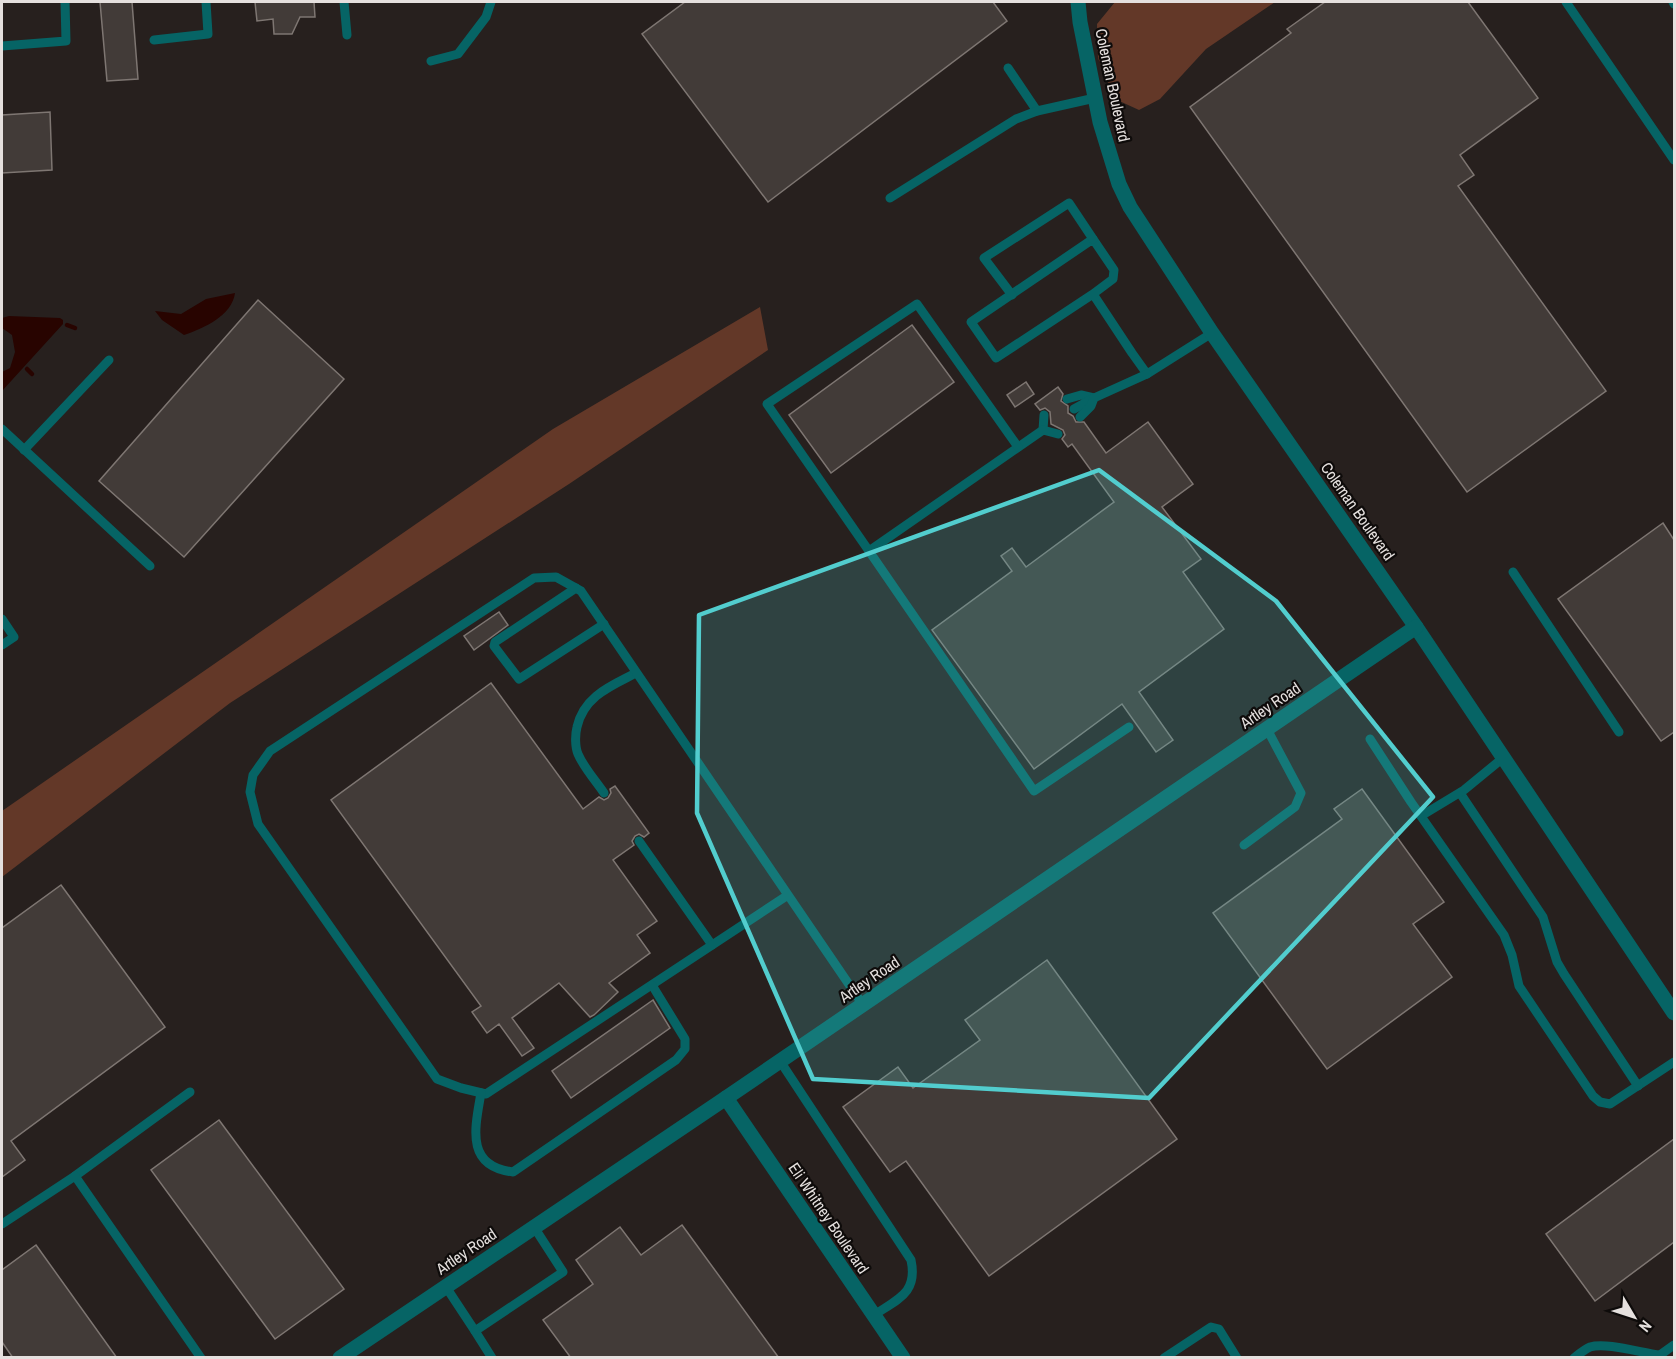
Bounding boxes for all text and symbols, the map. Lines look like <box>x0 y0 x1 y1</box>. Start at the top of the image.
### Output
street label: Coleman Boulevard <box>1090 26 1136 144</box>
street label: Coleman Boulevard <box>1316 457 1400 565</box>
street label: Artley Road <box>1235 677 1305 734</box>
street label: Artley Road <box>834 951 904 1008</box>
street label: Eli Whitney Boulevard <box>784 1158 874 1278</box>
street label: Artley Road <box>431 1223 501 1280</box>
north arrow <box>1604 1287 1664 1347</box>
text: N <box>1634 1316 1657 1337</box>

